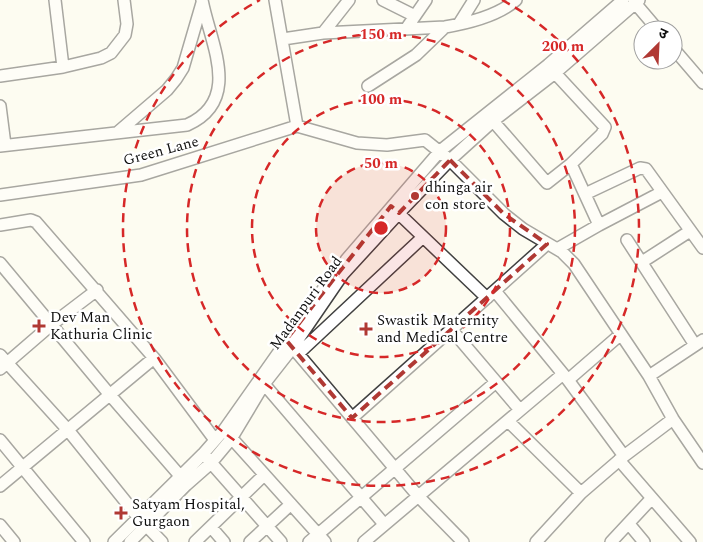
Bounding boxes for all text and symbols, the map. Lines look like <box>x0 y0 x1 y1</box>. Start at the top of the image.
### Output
north arrow <box>633 20 683 70</box>
text: उ <box>655 22 672 45</box>
text: 150 m <box>360 23 403 46</box>
text: 200 m <box>542 35 585 58</box>
text: 100 m <box>360 88 403 111</box>
street label: Green Lane <box>121 130 201 172</box>
text: 50 m <box>364 152 399 175</box>
place label: dhinga air con store <box>425 176 493 216</box>
marker: dhinga air con store <box>409 190 421 202</box>
centre of rings <box>372 219 390 237</box>
street label: Madanpuri Road <box>264 251 348 355</box>
place label: Dev Man Kathuria Clinic <box>50 306 153 346</box>
place label: Swastik Maternity and Medical Centre <box>377 309 508 349</box>
marker: Dev Man Kathuria Clinic <box>32 319 46 333</box>
marker: Swastik Maternity and Medical Centre <box>359 322 373 336</box>
place label: Satyam Hospital, Gurgaon <box>132 493 245 533</box>
marker: Satyam Hospital, Gurgaon <box>114 506 128 520</box>

